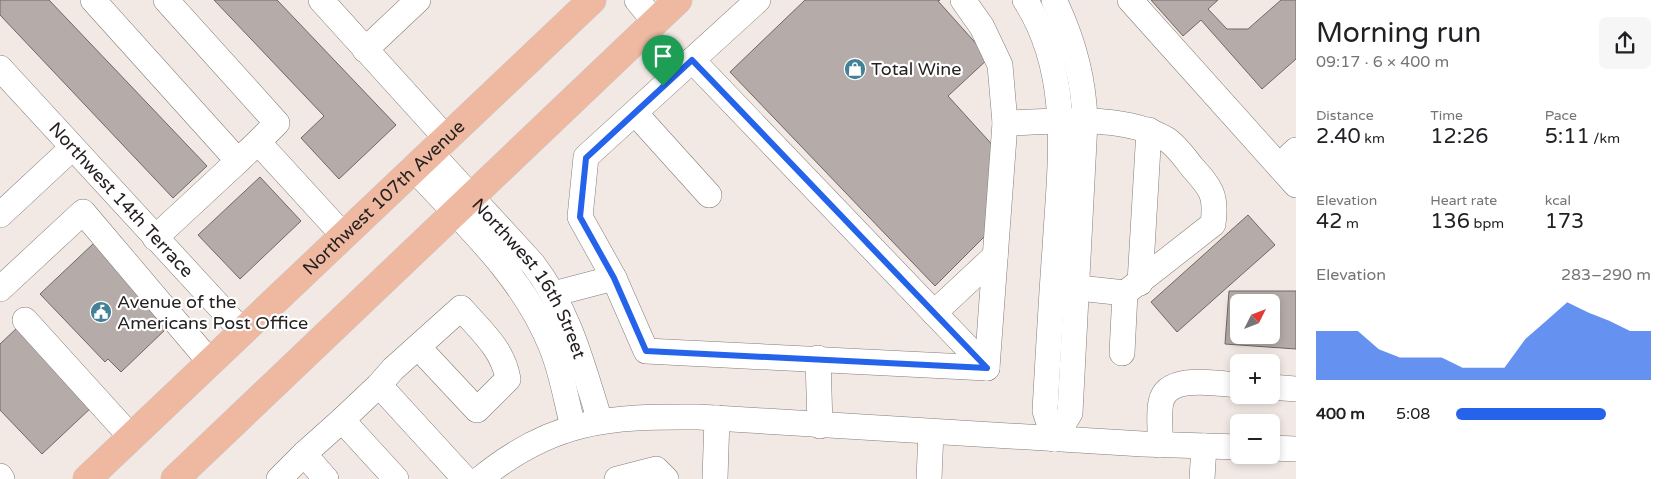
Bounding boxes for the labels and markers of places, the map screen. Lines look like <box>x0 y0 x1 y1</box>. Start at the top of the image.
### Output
pin <box>642 35 684 86</box>
shop icon: Total Wine <box>843 57 867 81</box>
place label: Total Wine <box>871 58 962 80</box>
place label: Avenue of the Americans Post Office <box>117 291 308 334</box>
public building icon: Avenue of the Americans Post Office <box>89 300 113 324</box>

